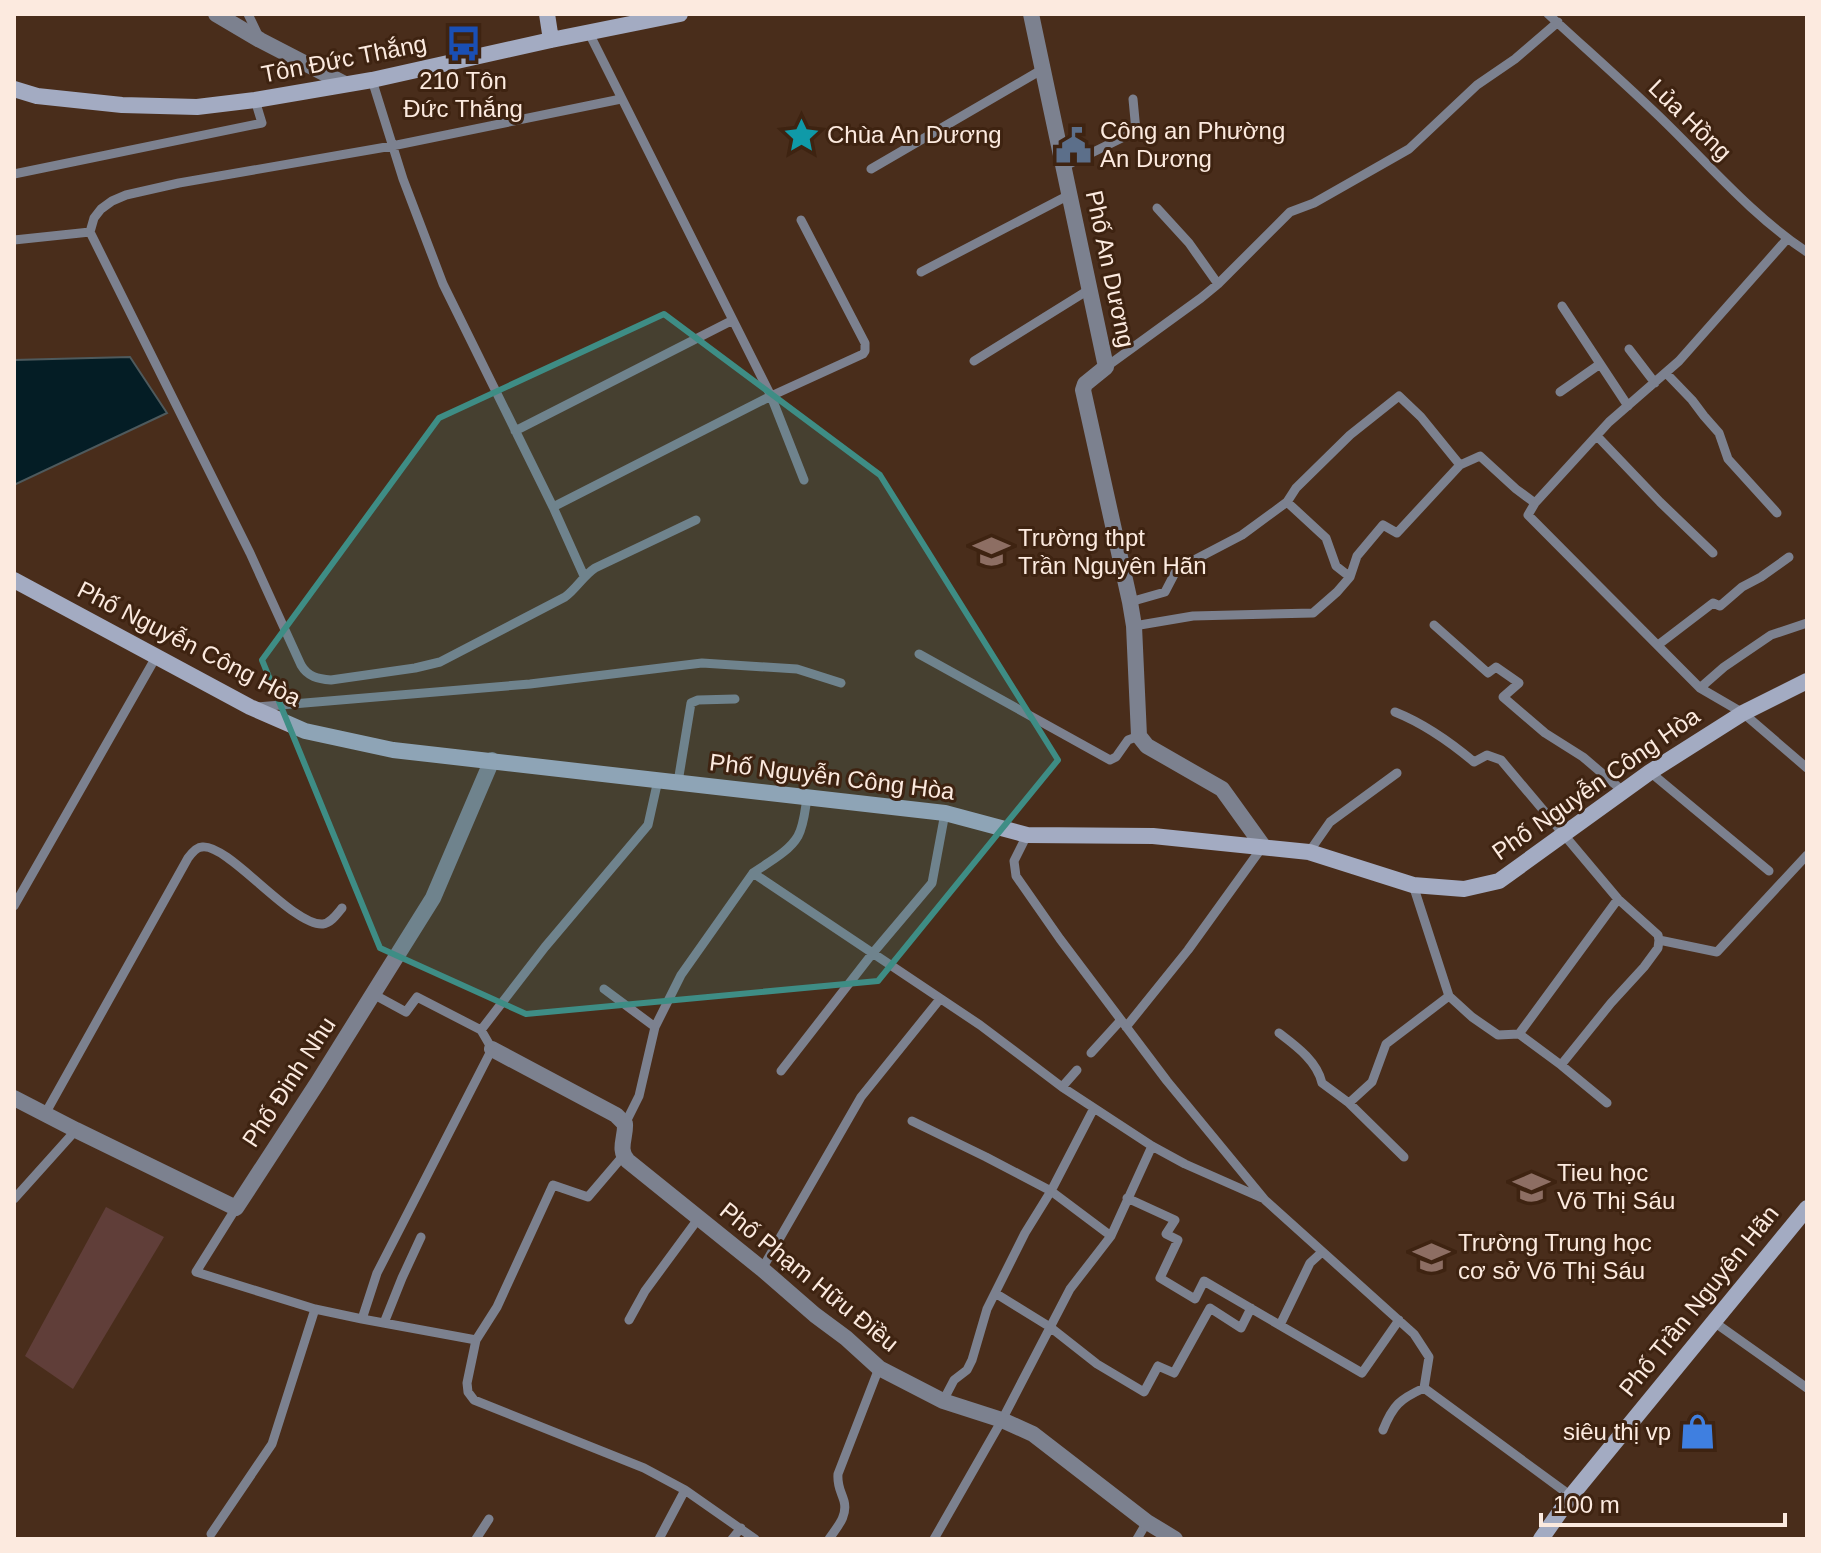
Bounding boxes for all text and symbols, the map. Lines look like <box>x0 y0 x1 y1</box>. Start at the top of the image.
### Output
bus stop icon: 210 Tôn Đức Thắng <box>444 25 482 63</box>
street label: Tôn Đức Thắng <box>259 29 429 88</box>
place label: 210 Tôn Đức Thắng <box>403 67 523 122</box>
street label: Lủa Hồng <box>1644 74 1737 166</box>
place icon: Chùa An Dương <box>782 116 820 154</box>
place label: Công an Phường An Dương <box>1100 117 1285 172</box>
place label: Chùa An Dương <box>827 121 1002 148</box>
public building icon: Công an Phường An Dương <box>1055 126 1093 164</box>
street label: Phố An Dương <box>1081 188 1140 350</box>
place label: Trường thpt Trần Nguyên Hãn <box>1018 524 1207 579</box>
school or university icon: Trường thpt Trần Nguyên Hãn <box>973 533 1011 571</box>
street label: Phố Nguyễn Công Hòa <box>73 575 306 712</box>
street label: Phố Nguyễn Công Hòa <box>1487 701 1705 865</box>
street label: Phố Nguyễn Công Hòa <box>708 748 957 805</box>
street label: Phố Đinh Nhu <box>237 1012 341 1152</box>
place label: Tieu học Võ Thị Sáu <box>1557 1159 1675 1214</box>
school or university icon: Tieu học Võ Thị Sáu <box>1512 1168 1550 1206</box>
street label: Phố Phạm Hữu Điều <box>715 1196 904 1357</box>
street label: Phố Trần Nguyên Hãn <box>1613 1200 1784 1401</box>
place label: Trường Trung học cơ sở Võ Thị Sáu <box>1458 1229 1652 1284</box>
school or university icon: Trường Trung học cơ sở Võ Thị Sáu <box>1413 1238 1451 1276</box>
shop icon: siêu thị vp <box>1678 1413 1716 1451</box>
place label: siêu thị vp <box>1563 1418 1671 1445</box>
scale bar <box>1541 1477 1785 1527</box>
text: 100 m <box>1553 1491 1620 1518</box>

